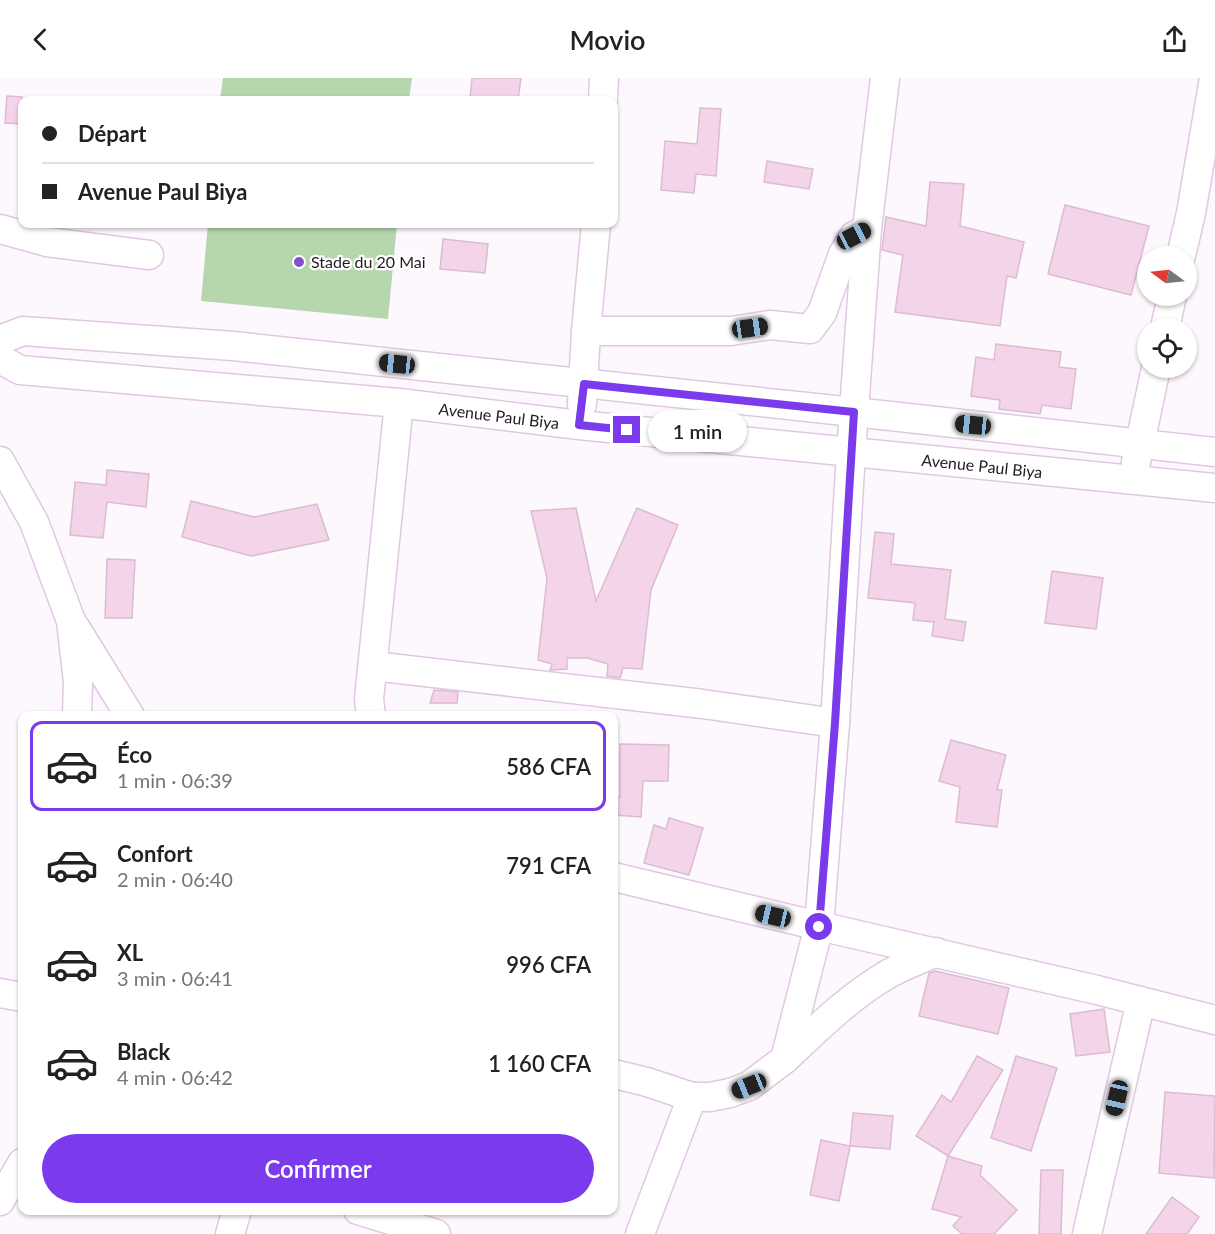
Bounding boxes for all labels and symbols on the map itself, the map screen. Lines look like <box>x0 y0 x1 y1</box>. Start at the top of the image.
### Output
car <box>834 220 874 252</box>
north arrow <box>1137 246 1197 306</box>
place label: Stade du 20 Mai <box>311 252 426 271</box>
marker: Stade du 20 Mai <box>292 255 306 269</box>
car <box>731 317 769 339</box>
car <box>378 353 416 375</box>
street label: Avenue Paul Biya <box>438 399 560 432</box>
callout: 1 min <box>648 409 747 451</box>
car <box>954 414 992 436</box>
route end <box>613 416 640 443</box>
street label: Avenue Paul Biya <box>921 450 1043 481</box>
car <box>753 903 793 929</box>
route start <box>805 913 832 940</box>
car <box>729 1071 769 1101</box>
car <box>1104 1078 1130 1118</box>

